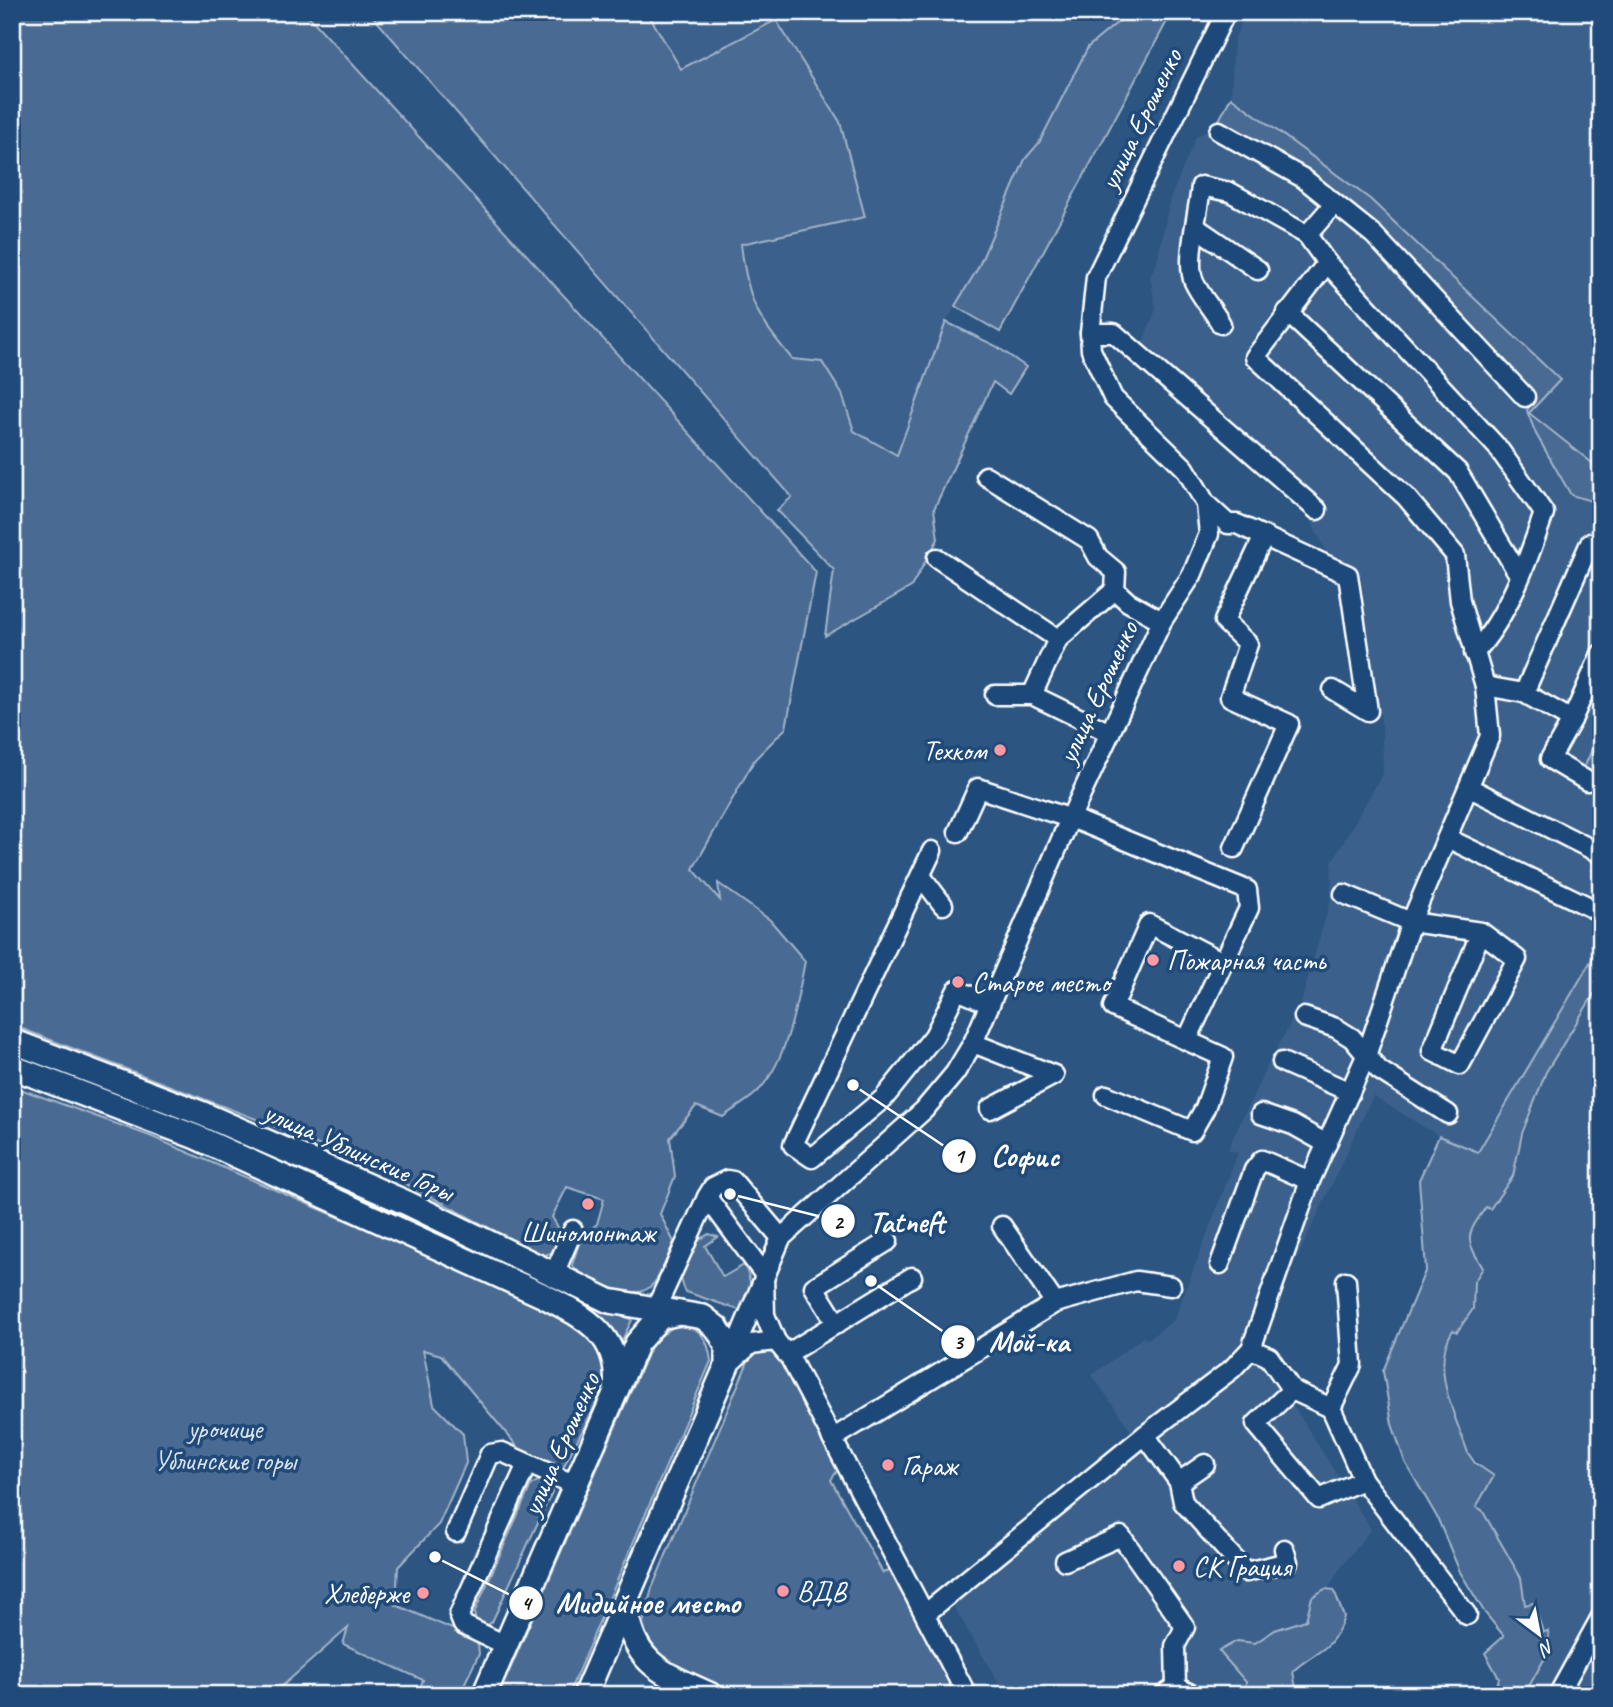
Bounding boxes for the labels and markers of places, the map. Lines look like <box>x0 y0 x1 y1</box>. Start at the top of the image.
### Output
place label: Техком <box>923 733 988 768</box>
marker: Техком <box>992 742 1008 758</box>
place label: Пожарная часть <box>1167 943 1328 978</box>
marker: Пожарная часть <box>1145 952 1161 968</box>
place label: Старое место <box>972 965 1113 1000</box>
marker: Старое место <box>950 974 966 990</box>
callout: Софис <box>942 1130 1073 1181</box>
marker: Шиномонтаж <box>580 1196 596 1212</box>
callout: Tatneft <box>821 1196 959 1247</box>
place label: Шиномонтаж <box>521 1215 658 1250</box>
callout: Мой-ка <box>940 1316 1083 1367</box>
place label: Гараж <box>902 1448 960 1483</box>
marker: Гараж <box>880 1457 896 1473</box>
place label: СК Грация <box>1193 1549 1293 1584</box>
marker: СК Грация <box>1171 1558 1187 1574</box>
place label: ВДВ <box>797 1574 849 1609</box>
place label: Хлеберже <box>324 1576 411 1611</box>
callout: Мидийное место <box>509 1577 753 1628</box>
marker: ВДВ <box>775 1583 791 1599</box>
marker: Хлеберже <box>415 1585 431 1601</box>

